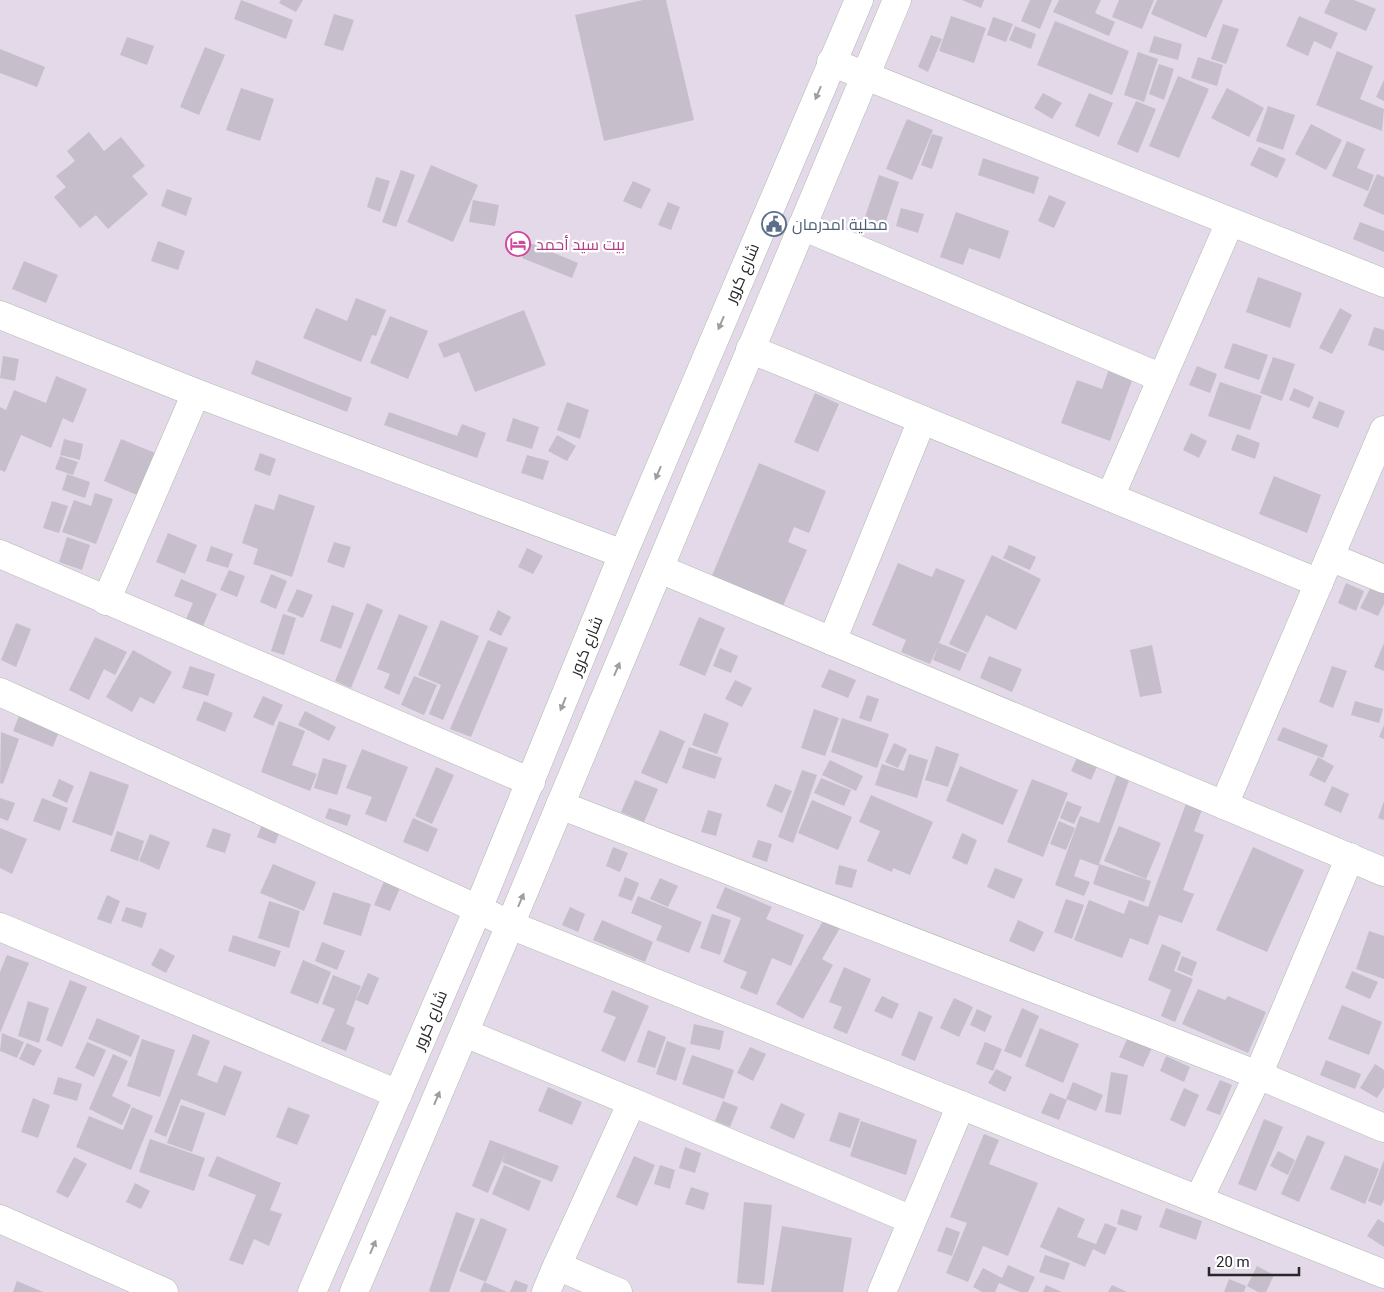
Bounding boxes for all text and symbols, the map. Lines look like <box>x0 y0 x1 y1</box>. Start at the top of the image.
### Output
one-way arrow <box>814 86 822 100</box>
public building icon: محلية امدرمان <box>761 211 787 237</box>
place label: محلية امدرمان <box>792 215 888 235</box>
hotel icon: بيت سيد أحمد <box>505 231 531 257</box>
place label: بيت سيد أحمد <box>536 235 625 254</box>
street label: شارع كرور <box>721 240 765 307</box>
one-way arrow <box>716 316 724 330</box>
one-way arrow <box>653 466 661 480</box>
street label: شارع كرور <box>565 613 608 680</box>
one-way arrow <box>614 662 622 676</box>
one-way arrow <box>558 697 566 711</box>
one-way arrow <box>517 893 525 907</box>
street label: شارع كرور <box>409 987 453 1054</box>
one-way arrow <box>434 1091 442 1105</box>
one-way arrow <box>370 1240 378 1254</box>
scale bar <box>1209 1244 1299 1276</box>
text: 20 m <box>1216 1253 1250 1271</box>

